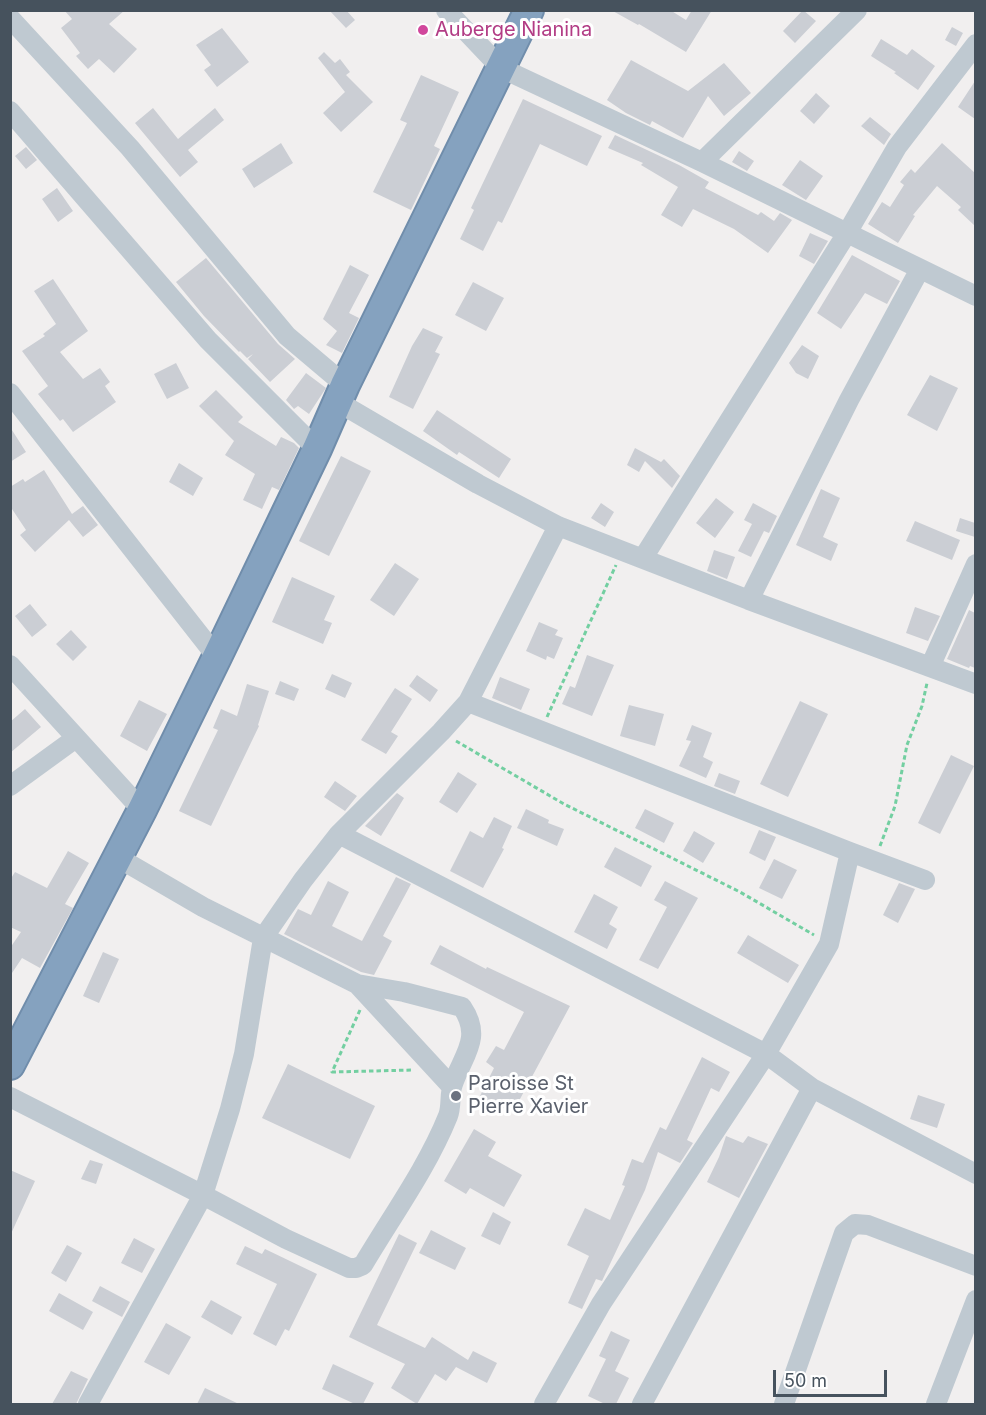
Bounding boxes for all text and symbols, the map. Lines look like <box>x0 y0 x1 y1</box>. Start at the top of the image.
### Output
place label: Auberge Nianina <box>435 18 592 42</box>
marker: Auberge Nianina <box>416 23 430 37</box>
place label: Paroisse St Pierre Xavier <box>468 1072 588 1119</box>
marker: Paroisse St Pierre Xavier <box>449 1089 463 1103</box>
scale bar <box>776 1358 890 1396</box>
text: 50 m <box>784 1370 827 1391</box>

